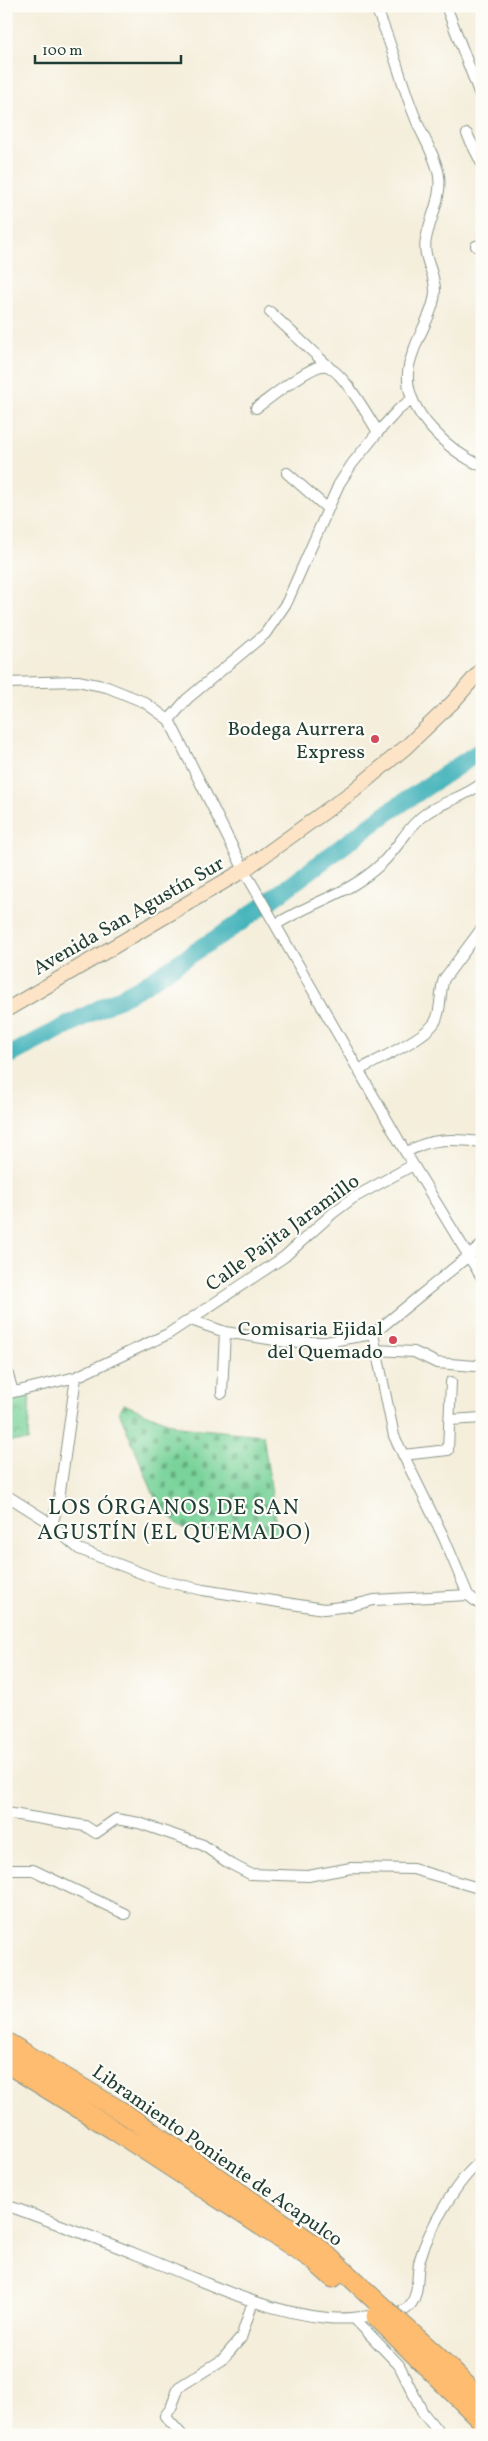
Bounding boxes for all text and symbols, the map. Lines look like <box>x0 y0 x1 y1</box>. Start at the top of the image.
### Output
scale bar <box>35 32 181 64</box>
text: 100 m <box>42 41 82 62</box>
place label: Bodega Aurrera Express <box>227 716 365 767</box>
marker: Bodega Aurrera Express <box>369 733 381 745</box>
street label: Avenida San Agustín Sur <box>28 850 230 983</box>
street label: Calle Pajita Jaramillo <box>201 1168 366 1299</box>
place label: Comisaria Ejidal del Quemado <box>238 1316 383 1367</box>
marker: Comisaria Ejidal del Quemado <box>387 1334 399 1346</box>
district label: LOS ÓRGANOS DE SAN AGUSTÍN (EL QUEMADO) <box>37 1493 311 1549</box>
street label: Libramiento Poniente de Acapulco <box>86 2059 348 2254</box>

